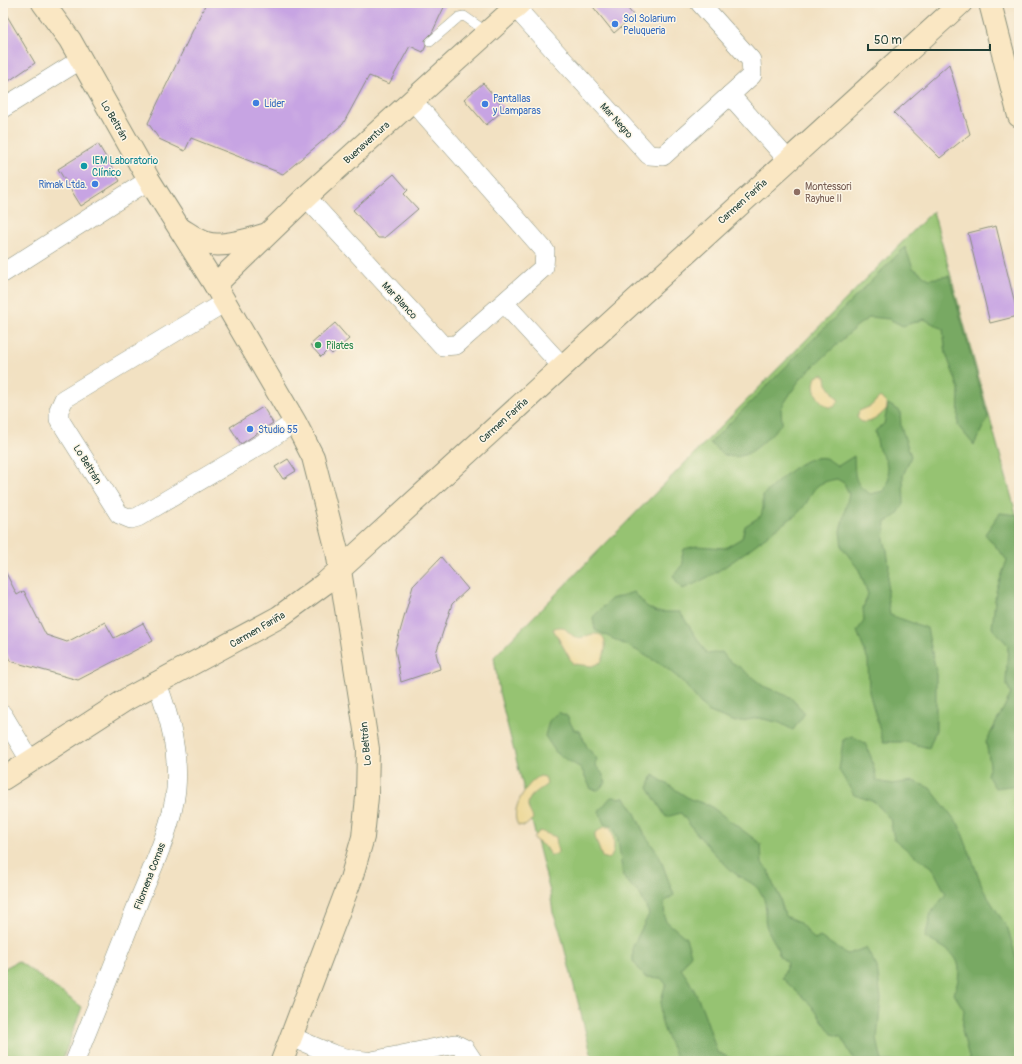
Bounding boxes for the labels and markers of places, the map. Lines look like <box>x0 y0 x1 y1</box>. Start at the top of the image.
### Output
place label: Sol Solarium Peluqueria <box>623 13 676 37</box>
marker: Sol Solarium Peluqueria <box>610 19 620 29</box>
place label: Pantallas y Lamparas <box>492 93 541 117</box>
marker: Lider <box>251 98 261 108</box>
place label: Lider <box>264 98 285 110</box>
marker: Pantallas y Lamparas <box>480 99 490 109</box>
place label: IEM Laboratorio Clínico <box>92 155 159 179</box>
marker: IEM Laboratorio Clínico <box>79 161 89 171</box>
place label: Rimak Ltda. <box>38 179 87 191</box>
marker: Rimak Ltda. <box>90 179 100 189</box>
place label: Montessori Rayhue II <box>805 181 852 205</box>
marker: Montessori Rayhue II <box>792 187 802 197</box>
marker: Pilates <box>313 340 323 350</box>
place label: Pilates <box>326 340 354 352</box>
marker: Studio 55 <box>245 424 255 434</box>
place label: Studio 55 <box>258 424 298 436</box>

